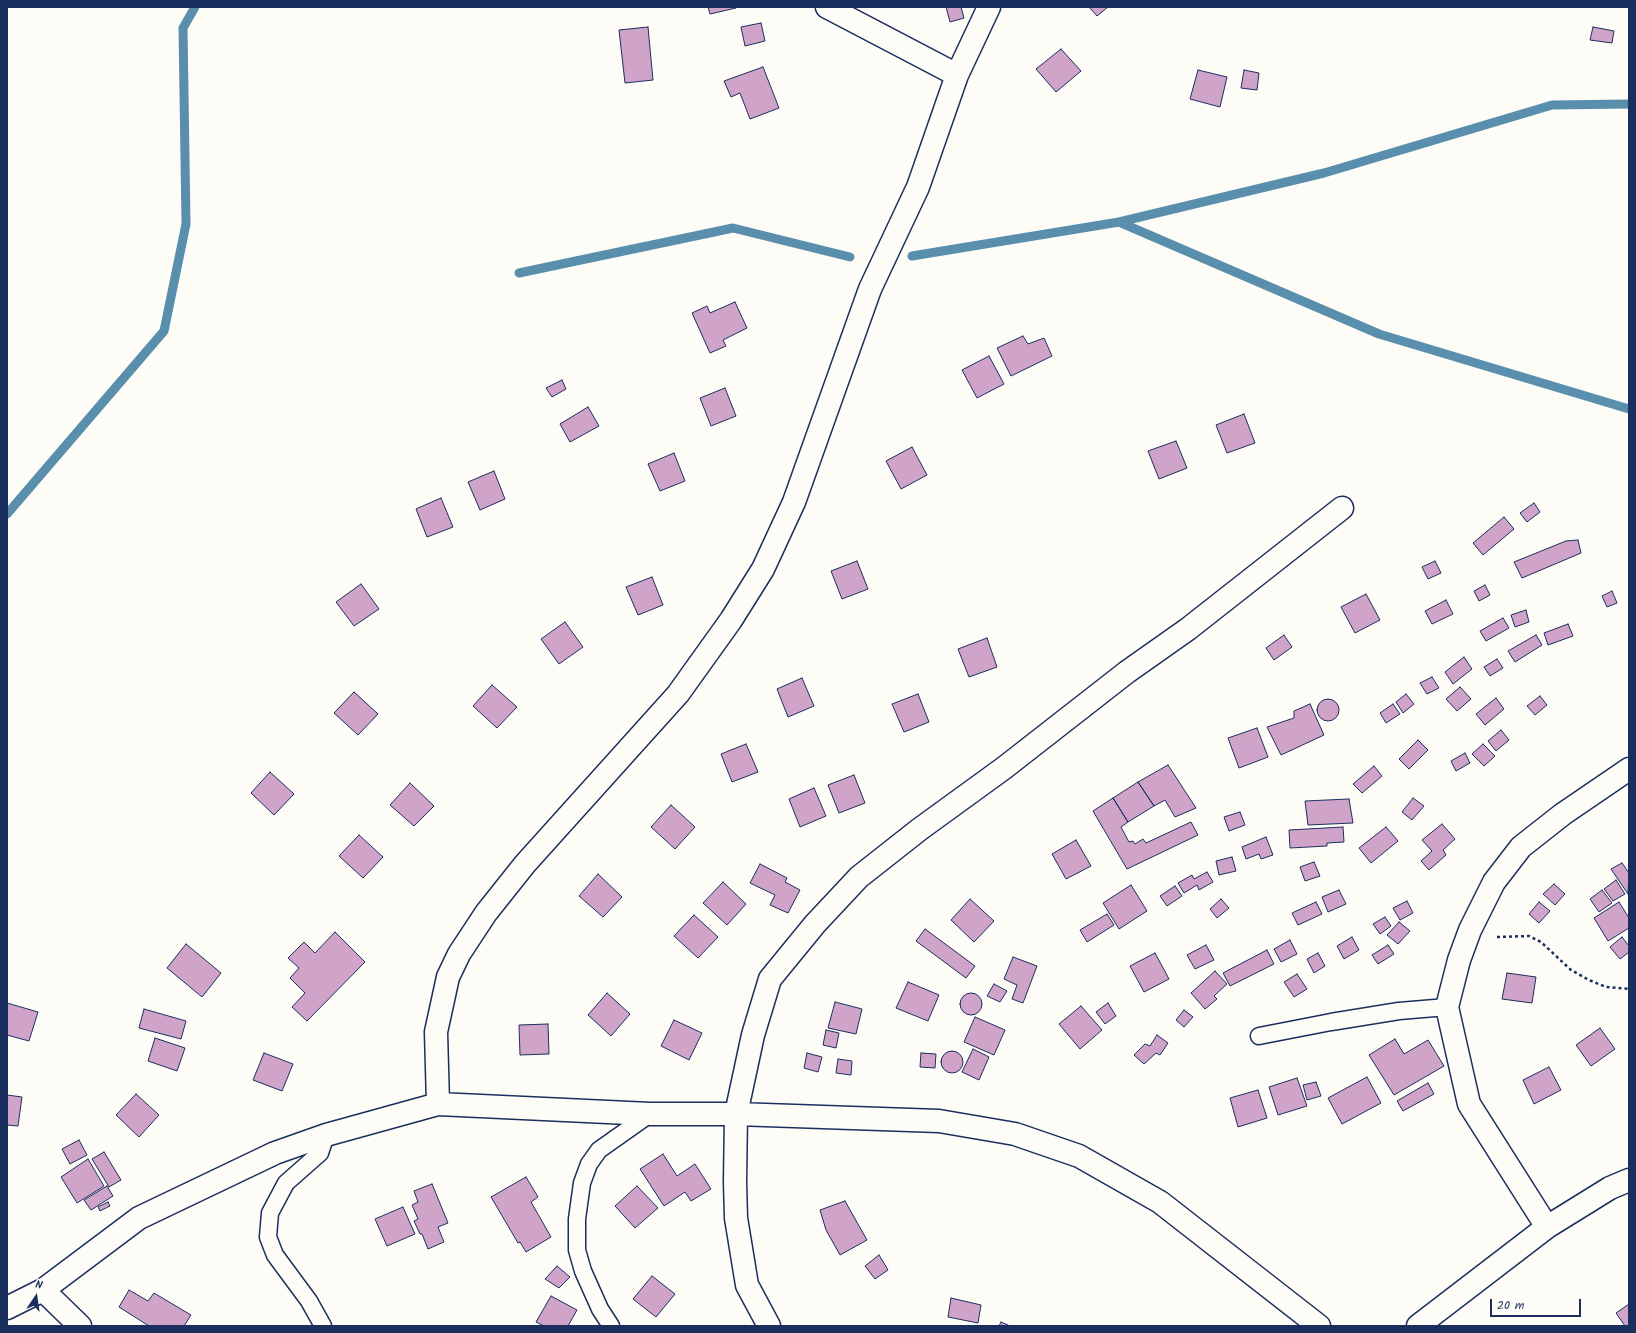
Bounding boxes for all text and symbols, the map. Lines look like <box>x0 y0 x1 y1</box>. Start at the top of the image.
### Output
text: N <box>33 1276 44 1295</box>
north arrow <box>16 1277 56 1317</box>
scale bar <box>1492 1291 1583 1317</box>
text: 20 m <box>1497 1296 1524 1315</box>

